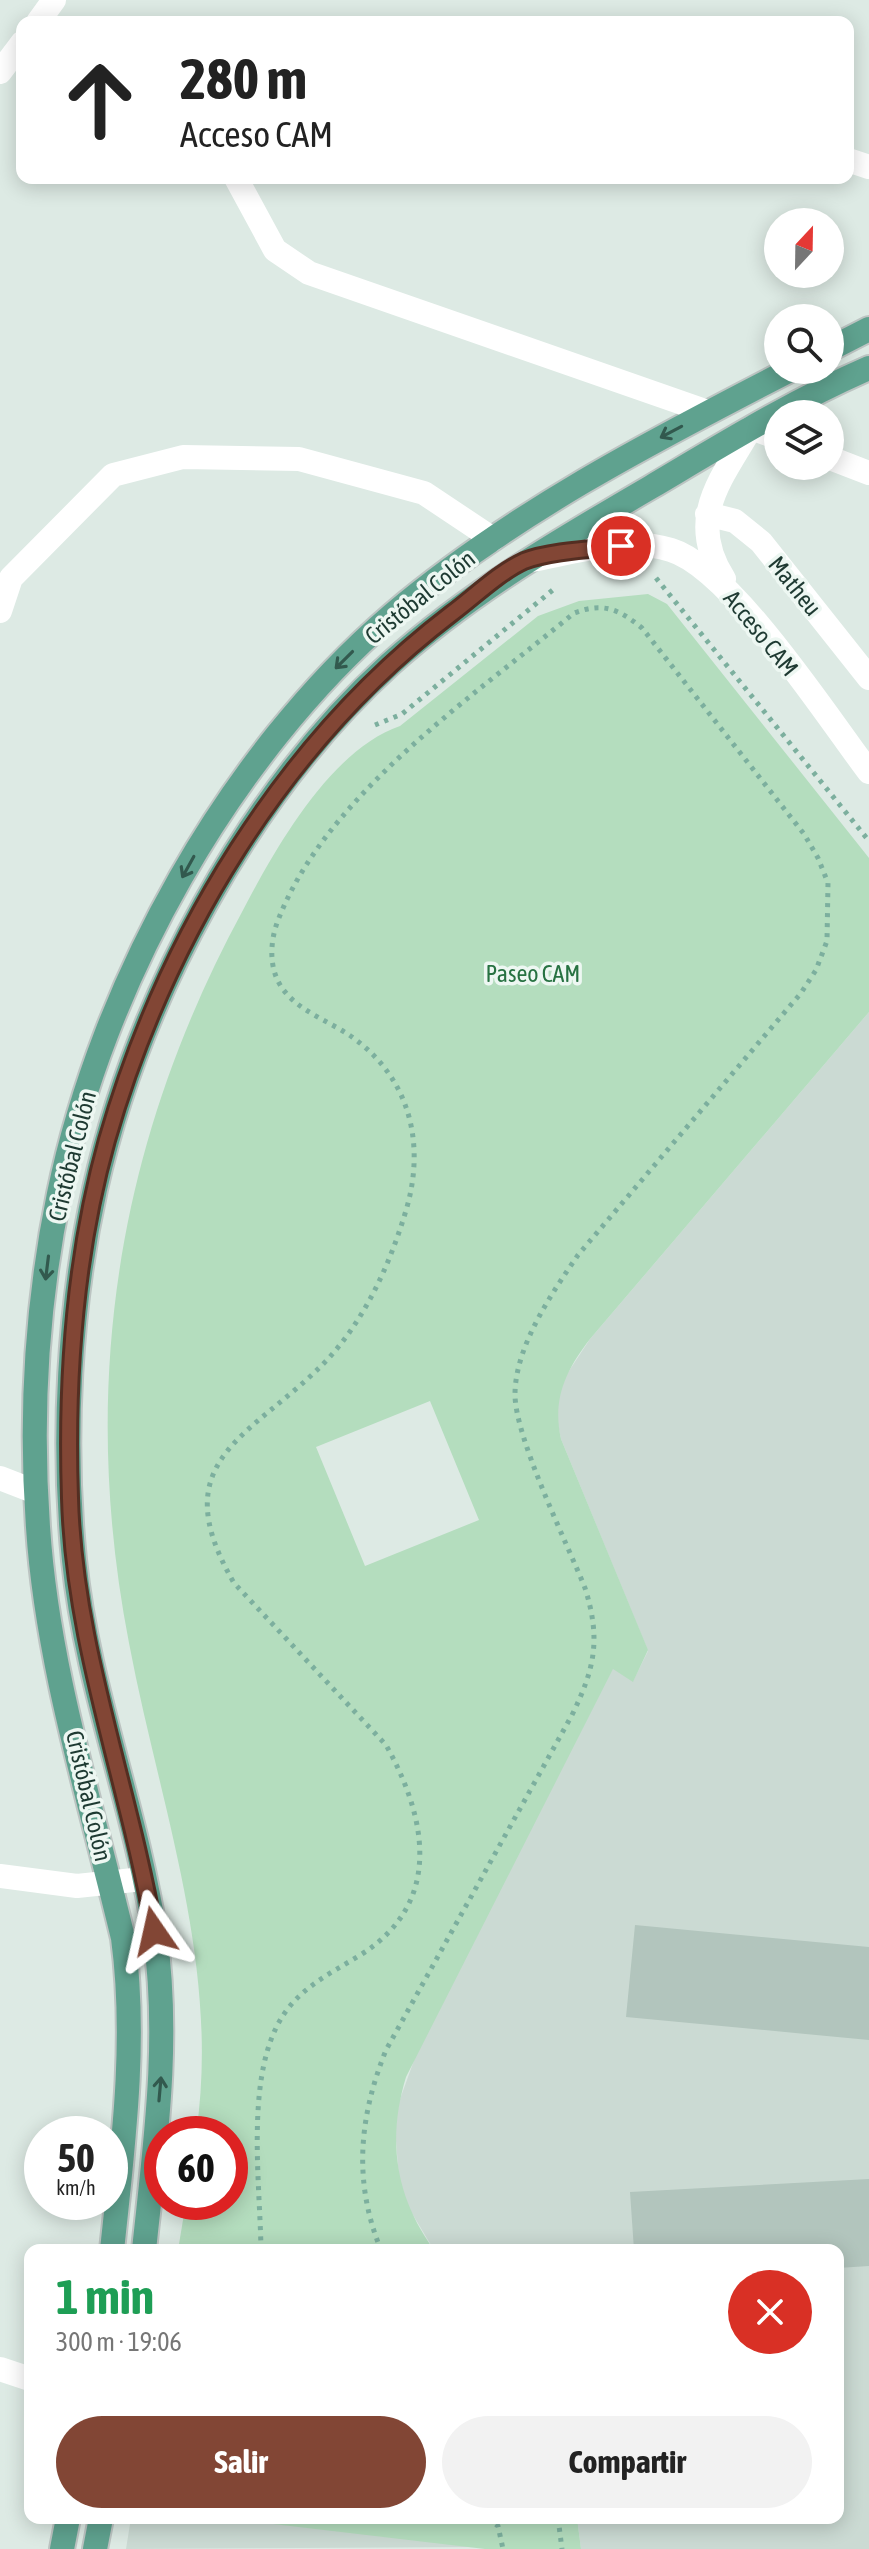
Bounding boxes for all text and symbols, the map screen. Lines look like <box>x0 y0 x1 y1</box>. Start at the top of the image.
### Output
text: 280 m <box>180 47 307 111</box>
icon: ahead <box>48 48 152 152</box>
text: Acceso CAM <box>180 113 333 155</box>
north arrow <box>764 208 844 288</box>
map controls <box>764 208 844 480</box>
button: search <box>764 304 844 384</box>
button: layers <box>764 400 844 480</box>
one-way arrow <box>660 424 683 440</box>
pin <box>587 512 655 580</box>
icon: arrive <box>599 524 643 568</box>
street label: Cristóbal Colón <box>360 545 480 649</box>
street label: Matheu <box>763 551 827 621</box>
street label: Acceso CAM <box>718 585 804 681</box>
one-way arrow <box>334 651 354 670</box>
one-way arrow <box>180 854 195 878</box>
park label: Paseo CAM <box>486 960 580 987</box>
street label: Cristóbal Colón <box>43 1088 101 1224</box>
one-way arrow <box>39 1255 54 1280</box>
street label: Cristóbal Colón <box>61 1728 117 1864</box>
position arrow <box>112 1889 196 1973</box>
one-way arrow <box>153 2076 168 2103</box>
speed limit sign: 60 <box>144 2116 248 2220</box>
text: 50 <box>57 2135 95 2180</box>
text: km/h <box>56 2176 96 2199</box>
text: 1 min <box>56 2269 154 2324</box>
button: close <box>728 2270 812 2354</box>
text: 300 m · 19:06 <box>56 2327 182 2357</box>
button: Salir <box>56 2416 426 2508</box>
button: Compartir <box>442 2416 812 2508</box>

